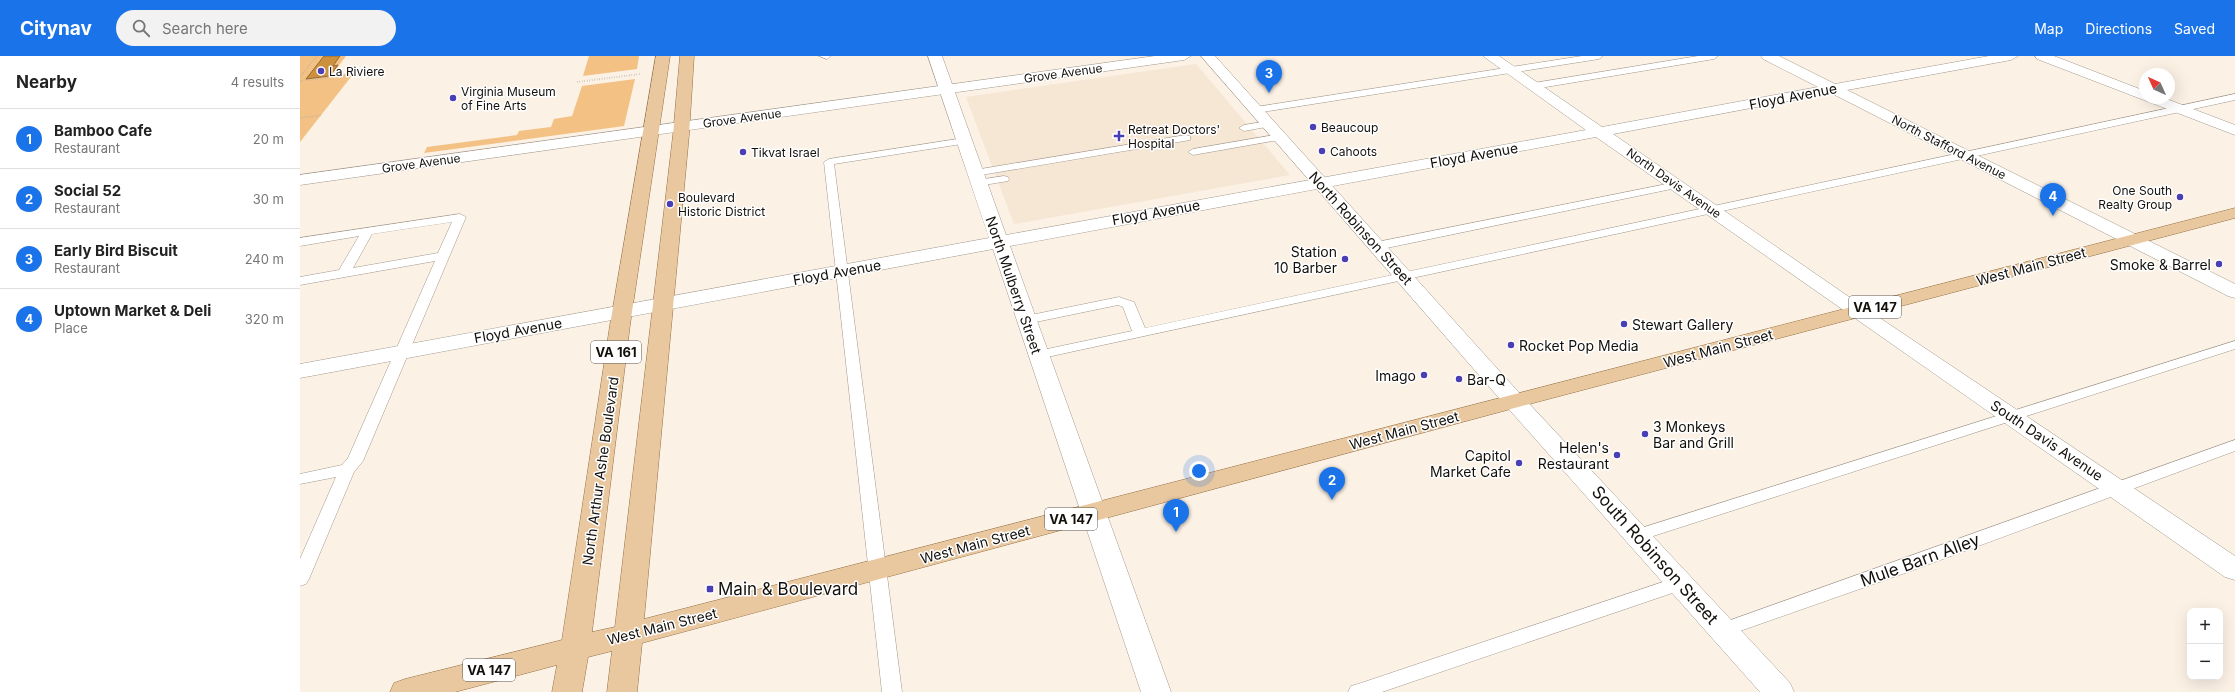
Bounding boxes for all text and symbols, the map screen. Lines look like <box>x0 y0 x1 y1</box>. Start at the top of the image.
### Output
search box <box>116 10 396 46</box>
text: Citynav <box>20 17 92 40</box>
icon: search <box>130 17 152 39</box>
text: Search here <box>162 19 248 38</box>
text: Map <box>2034 20 2063 37</box>
text: Directions <box>2085 20 2152 37</box>
text: Saved <box>2174 20 2215 37</box>
street label: Grove Avenue <box>1023 60 1103 86</box>
pin: 3 <box>1256 60 1282 93</box>
place label: La Riviere <box>329 64 385 79</box>
marker: La Riviere <box>316 66 326 76</box>
north arrow <box>2139 68 2175 104</box>
text: Nearby <box>16 72 77 92</box>
text: 4 results <box>231 74 284 90</box>
street label: Floyd Avenue <box>1748 79 1838 113</box>
place label: Virginia Museum of Fine Arts <box>461 84 556 113</box>
marker: Virginia Museum of Fine Arts <box>448 93 458 103</box>
street label: Grove Avenue <box>702 105 782 131</box>
street label: North Stafford Avenue <box>1889 112 2009 182</box>
place label: Beaucoup <box>1321 120 1378 135</box>
text: Bamboo Cafe <box>54 121 152 140</box>
place label: Retreat Doctors' Hospital <box>1128 122 1220 151</box>
marker: Beaucoup <box>1308 122 1318 132</box>
marker: Retreat Doctors' Hospital <box>1113 130 1125 142</box>
text: 1 <box>26 131 32 147</box>
text: 20 m <box>253 131 284 147</box>
street label: Floyd Avenue <box>1429 139 1519 171</box>
text: Restaurant <box>54 140 120 156</box>
place label: Cahoots <box>1330 144 1377 159</box>
place label: Tikvat Israel <box>751 145 820 160</box>
street label: North Davis Avenue <box>1624 145 1724 221</box>
marker: Cahoots <box>1317 146 1327 156</box>
marker: Tikvat Israel <box>738 147 748 157</box>
street label: Grove Avenue <box>381 150 461 176</box>
street label: North Robinson Street <box>1306 168 1416 288</box>
text: Social 52 <box>54 181 121 200</box>
pin: 4 <box>2040 183 2066 216</box>
place label: One South Realty Group <box>2098 183 2172 212</box>
place label: Boulevard Historic District <box>678 190 765 219</box>
text: 2 <box>25 191 33 207</box>
text: 30 m <box>253 191 284 207</box>
marker: One South Realty Group <box>2175 192 2185 202</box>
street label: Floyd Avenue <box>1111 196 1201 228</box>
marker: Boulevard Historic District <box>665 199 675 209</box>
text: Restaurant <box>54 200 120 216</box>
street label: North Mulberry Street <box>982 214 1046 357</box>
text: Early Bird Biscuit <box>54 241 178 260</box>
place label: Station 10 Barber <box>1274 243 1337 276</box>
street label: West Main Street <box>1974 243 2088 289</box>
text: 3 <box>25 251 33 267</box>
text: 240 m <box>245 251 284 267</box>
marker: Station 10 Barber <box>1340 254 1350 264</box>
street label: Floyd Avenue <box>792 256 882 288</box>
place label: Smoke & Barrel <box>2110 256 2211 273</box>
marker: Smoke & Barrel <box>2214 259 2224 269</box>
text: Restaurant <box>54 260 120 276</box>
road number: VA 147 <box>1849 296 1901 318</box>
text: Uptown Market & Deli <box>54 301 211 320</box>
text: 4 <box>25 311 33 327</box>
text: 320 m <box>245 311 284 327</box>
street label: Floyd Avenue <box>473 314 563 346</box>
place label: Stewart Gallery <box>1632 316 1733 333</box>
marker: Stewart Gallery <box>1619 319 1629 329</box>
text: Place <box>54 320 88 336</box>
street label: West Main Street <box>1661 325 1775 371</box>
place label: Rocket Pop Media <box>1519 337 1639 354</box>
marker: Rocket Pop Media <box>1506 340 1516 350</box>
road number: VA 161 <box>591 341 641 363</box>
place label: Imago <box>1375 367 1416 384</box>
marker: Imago <box>1419 370 1429 380</box>
place label: Bar-Q <box>1467 371 1506 388</box>
marker: Bar-Q <box>1454 374 1464 384</box>
street label: North Arthur Ashe Boulevard <box>578 375 622 567</box>
street label: South Davis Avenue <box>1988 396 2106 484</box>
street label: West Main Street <box>1347 407 1461 453</box>
place label: 3 Monkeys Bar and Grill <box>1653 418 1734 451</box>
marker: 3 Monkeys Bar and Grill <box>1640 429 1650 439</box>
place label: Helen's Restaurant <box>1538 439 1609 472</box>
place label: Capitol Market Cafe <box>1430 447 1511 480</box>
marker: Helen's Restaurant <box>1612 450 1622 460</box>
marker: Capitol Market Cafe <box>1514 458 1524 468</box>
your location <box>1189 461 1209 481</box>
pin: 2 <box>1319 467 1345 500</box>
street label: South Robinson Street <box>1588 482 1723 629</box>
pin: 1 <box>1163 499 1189 532</box>
road number: VA 147 <box>1045 508 1097 530</box>
street label: West Main Street <box>918 521 1032 567</box>
street label: Mule Barn Alley <box>1858 529 1983 591</box>
place label: Main & Boulevard <box>718 579 858 599</box>
marker: Main & Boulevard <box>705 584 715 594</box>
street label: West Main Street <box>605 604 719 648</box>
map controls <box>2187 608 2223 680</box>
button: + <box>2187 608 2223 644</box>
button: − <box>2187 644 2223 680</box>
road number: VA 147 <box>463 659 515 681</box>

